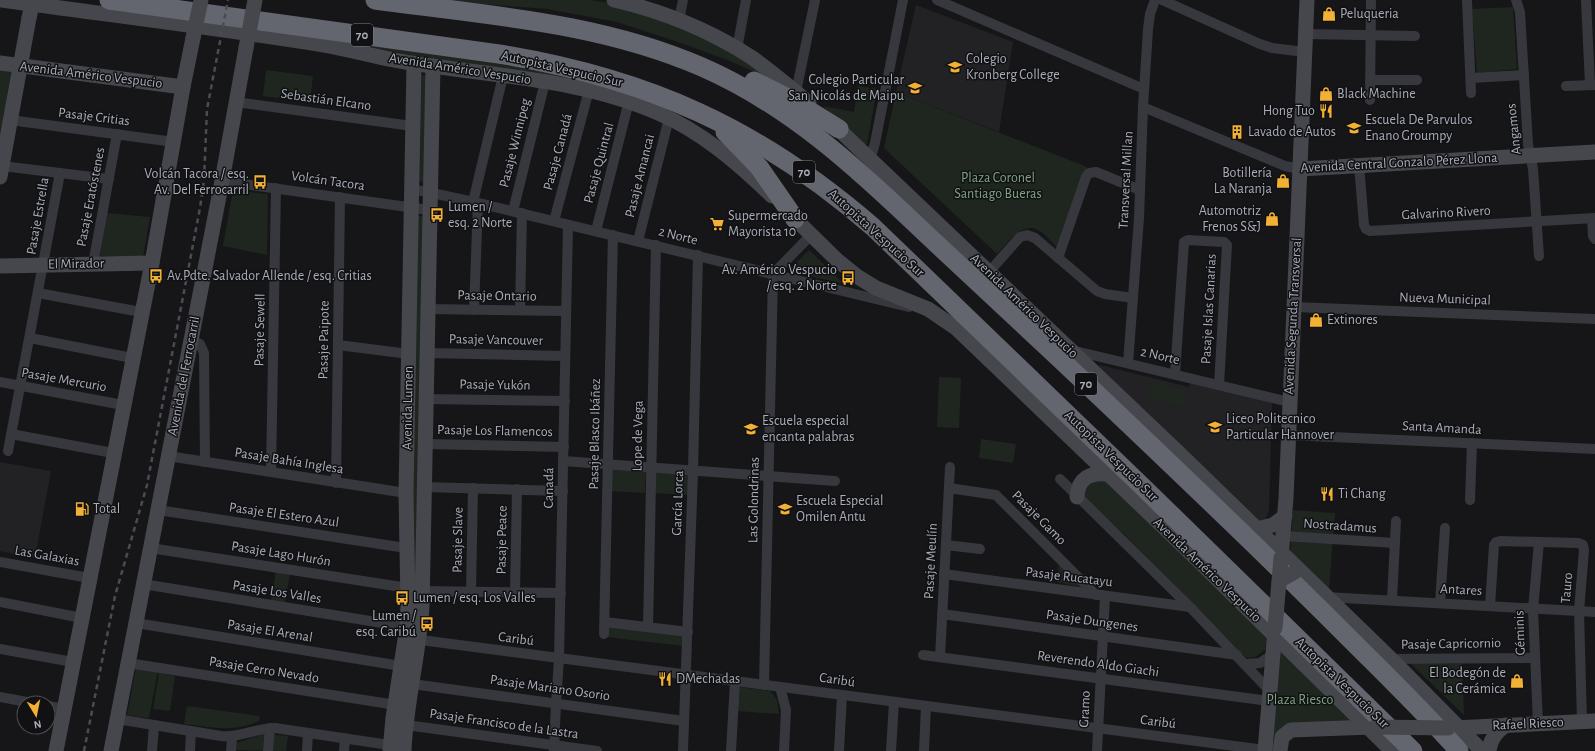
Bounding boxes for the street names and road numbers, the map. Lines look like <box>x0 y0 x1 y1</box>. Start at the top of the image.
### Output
road number: 70 <box>351 24 373 46</box>
street label: Autopista Vespucio Sur <box>500 48 625 90</box>
street label: Avenida Américo Vespucio <box>388 51 532 87</box>
street label: Avenida Américo Vespucio <box>19 59 163 91</box>
street label: Sebastián Elcano <box>280 87 372 113</box>
street label: Pasaje Winnipeg <box>497 97 533 189</box>
street label: Angamos <box>1504 103 1524 155</box>
street label: Pasaje Critias <box>57 106 131 128</box>
street label: Pasaje Canadá <box>541 112 575 192</box>
street label: Pasaje Quintral <box>581 121 617 205</box>
street label: Transversal Millan <box>1116 131 1136 229</box>
street label: Pasaje Amancai <box>623 133 657 219</box>
street label: Pasaje Eratóstenes <box>75 146 107 248</box>
street label: Avenida Central Gonzalo Pérez Llona <box>1300 151 1498 175</box>
road number: 70 <box>793 161 815 183</box>
street label: Volcán Tacora <box>290 169 366 193</box>
street label: Pasaje Estrella <box>24 176 52 256</box>
street label: Autopista Vespucio Sur <box>825 186 927 280</box>
street label: Galvarino Rivero <box>1401 204 1491 222</box>
street label: 2 Norte <box>657 224 699 248</box>
street label: Avenida Segunda Transversal <box>1282 237 1304 395</box>
street label: Avenida Américo Vespucio <box>968 251 1081 361</box>
street label: Pasaje Islas Canarias <box>1199 254 1219 364</box>
street label: El Mirador <box>48 257 105 271</box>
street label: Pasaje Ontario <box>457 288 537 304</box>
street label: Nueva Municipal <box>1399 290 1491 308</box>
street label: Pasaje Sewell <box>252 293 268 367</box>
street label: Pasaje Paipote <box>316 300 332 380</box>
street label: Avenida del Ferrocarril <box>166 315 202 437</box>
street label: Pasaje Vancouver <box>449 332 544 348</box>
street label: 2 Norte <box>1139 345 1181 367</box>
street label: Pasaje Mercurio <box>20 366 108 394</box>
street label: Avenida Lumen <box>400 366 416 450</box>
road number: 70 <box>1075 373 1097 395</box>
street label: Pasaje Yukón <box>459 377 531 393</box>
street label: Pasaje Blasco Ibáñez <box>587 378 603 490</box>
street label: Lope de Vega <box>630 400 646 472</box>
street label: Autopista Vespucio Sur <box>1061 408 1161 505</box>
street label: Santa Amanda <box>1402 419 1483 437</box>
street label: Pasaje Los Flamencos <box>437 423 553 439</box>
street label: Pasaje Bahía Inglesa <box>234 445 345 477</box>
street label: Las Golondrinas <box>746 457 762 543</box>
street label: Canadá <box>542 467 556 509</box>
street label: García Lorca <box>670 470 686 536</box>
street label: Pasaje Gamo <box>1009 488 1069 548</box>
street label: Pasaje El Estero Azul <box>228 500 340 530</box>
street label: Pasaje Peace <box>494 505 510 575</box>
street label: Pasaje Slave <box>450 507 466 573</box>
street label: Avenida Américo Vespucio <box>1151 515 1264 625</box>
street label: Nostradamus <box>1303 516 1377 536</box>
street label: Pasaje Meulín <box>922 523 940 599</box>
street label: Pasaje Lago Hurón <box>230 539 332 569</box>
street label: Las Galaxias <box>14 543 80 569</box>
street label: Pasaje Rucatayu <box>1025 565 1113 589</box>
street label: Tauro <box>1559 572 1575 604</box>
street label: Pasaje Los Valles <box>232 578 322 606</box>
street label: Antares <box>1440 582 1482 598</box>
street label: Pasaje Dungenes <box>1045 608 1139 634</box>
street label: Géminis <box>1512 610 1528 656</box>
street label: Pasaje El Arenal <box>226 617 314 645</box>
street label: Caribú <box>497 630 535 648</box>
street label: Autopista Vespucio Sur <box>1292 635 1392 732</box>
street label: Pasaje Capricornio <box>1401 636 1501 652</box>
street label: Reverendo Aldo Giachi <box>1036 649 1160 679</box>
street label: Pasaje Cerro Nevado <box>208 654 320 686</box>
street label: Caribú <box>818 671 856 689</box>
street label: Pasaje Mariano Osorio <box>489 673 611 703</box>
street label: Gramo <box>1077 690 1093 728</box>
street label: Pasaje Francisco de la Lastra <box>428 707 580 741</box>
street label: Caribú <box>1139 713 1177 731</box>
street label: Rafael Riesco <box>1492 715 1564 733</box>

